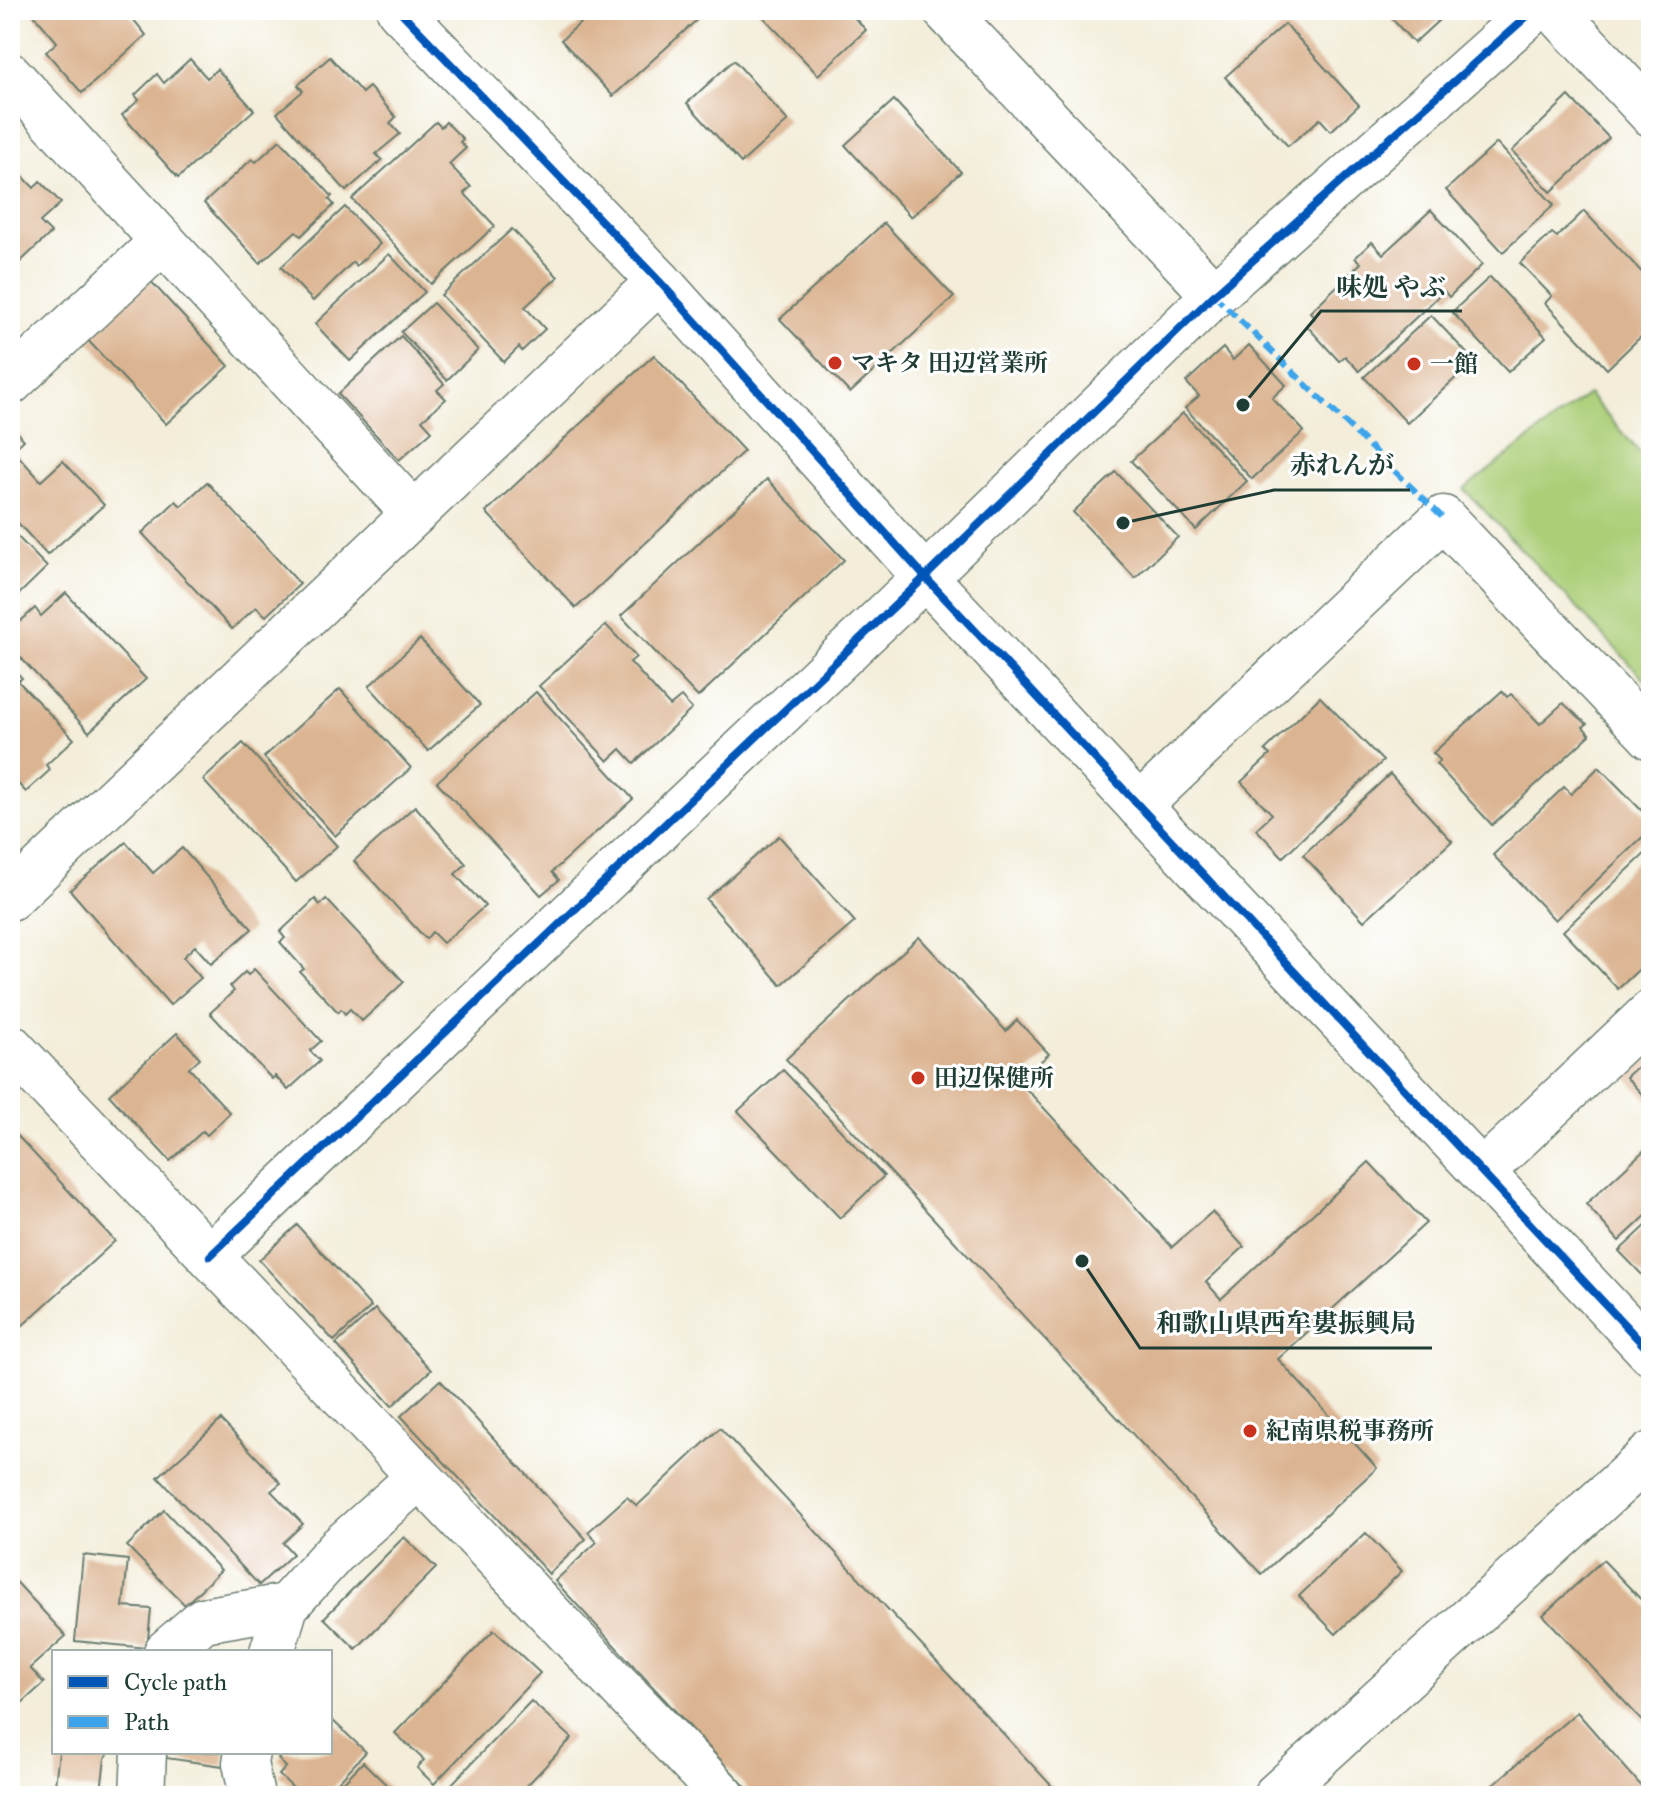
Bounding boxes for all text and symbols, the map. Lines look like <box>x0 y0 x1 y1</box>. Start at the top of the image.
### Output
callout: 味処 やぶ <box>1321 261 1462 311</box>
text: 味処 やぶ <box>1336 271 1446 303</box>
place label: マキタ 田辺営業所 <box>851 348 1048 378</box>
place label: 一館 <box>1430 349 1478 379</box>
marker: マキタ 田辺営業所 <box>826 354 844 372</box>
marker: 一館 <box>1405 355 1423 373</box>
callout: 赤れんが <box>1274 440 1410 490</box>
text: 赤れんが <box>1290 449 1394 481</box>
place label: 田辺保健所 <box>934 1063 1054 1093</box>
marker: 田辺保健所 <box>909 1069 927 1087</box>
callout: 和歌山県西牟婁振興局 <box>1140 1298 1432 1348</box>
text: 和歌山県西牟婁振興局 <box>1156 1307 1416 1339</box>
place label: 紀南県税事務所 <box>1266 1416 1434 1446</box>
marker: 紀南県税事務所 <box>1241 1422 1259 1440</box>
legend <box>52 1650 332 1754</box>
text: Cycle path <box>124 1667 227 1697</box>
text: Path <box>124 1707 169 1737</box>

